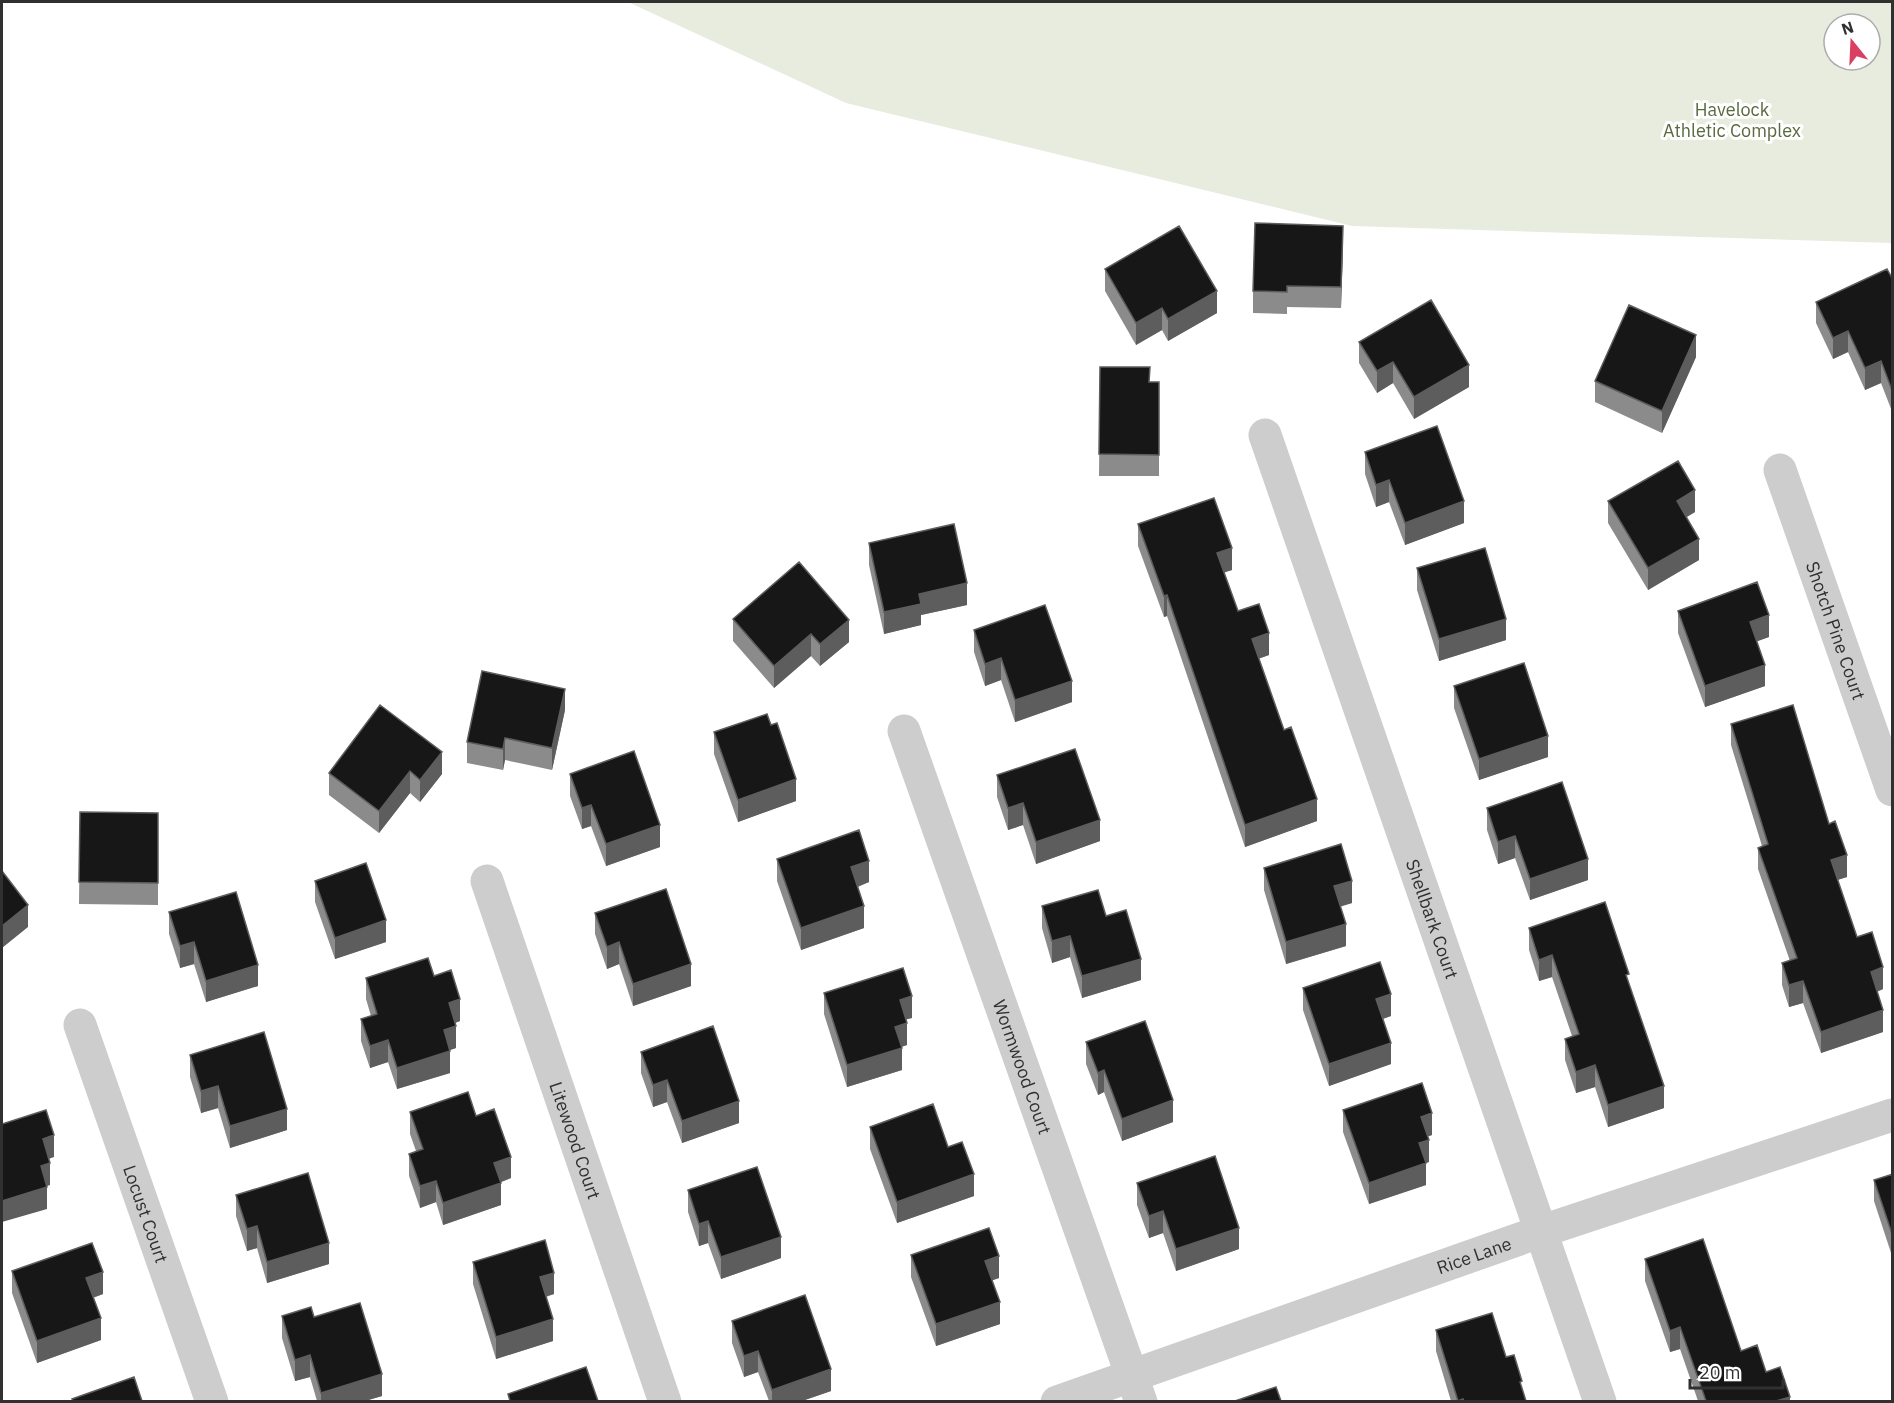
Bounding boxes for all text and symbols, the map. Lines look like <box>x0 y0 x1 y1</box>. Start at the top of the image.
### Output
north arrow <box>1822 12 1882 72</box>
text: N <box>1839 16 1856 39</box>
park label: Havelock Athletic Complex <box>1663 98 1801 142</box>
street label: Shotch Pine Court <box>1801 558 1871 703</box>
street label: Shellbark Court <box>1401 856 1464 982</box>
street label: Wormwood Court <box>988 996 1057 1137</box>
street label: Litewood Court <box>545 1078 606 1202</box>
street label: Locust Court <box>118 1162 174 1266</box>
street label: Rice Lane <box>1433 1231 1514 1279</box>
scale bar <box>1690 1352 1783 1390</box>
text: 20 m <box>1699 1361 1741 1384</box>

